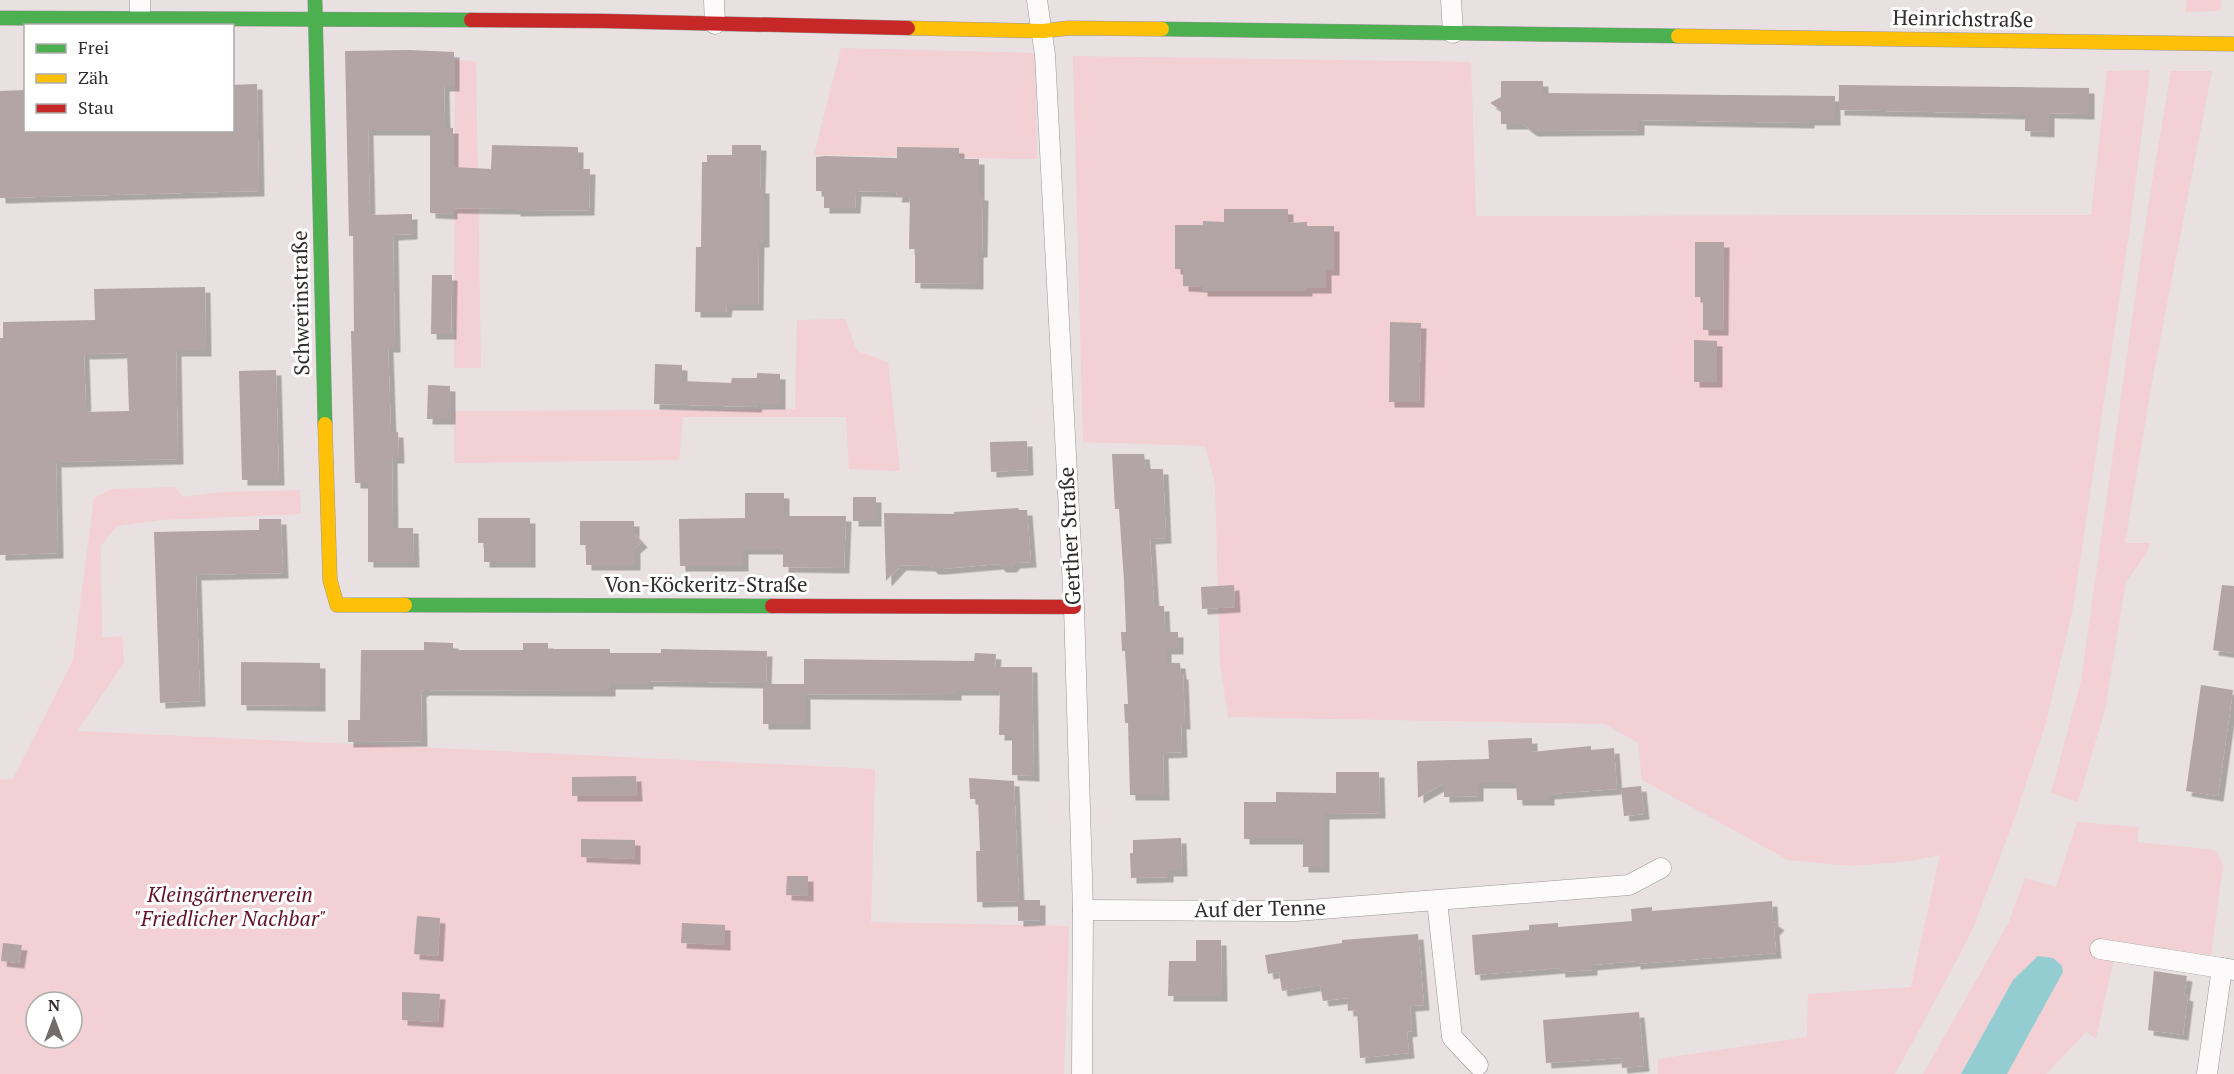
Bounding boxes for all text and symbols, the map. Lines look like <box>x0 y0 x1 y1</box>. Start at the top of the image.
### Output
street label: Heinrichstraße <box>1892 3 2034 33</box>
legend <box>24 24 234 132</box>
text: Frei <box>78 35 109 59</box>
text: Zäh <box>78 65 109 89</box>
text: Stau <box>78 95 114 119</box>
street label: Schwerinstraße <box>285 230 315 376</box>
street label: Gerther Straße <box>1051 466 1087 606</box>
street label: Von-Köckeritz-Straße <box>604 570 808 598</box>
park label: Kleingärtnerverein "Friedlicher Nachbar" <box>134 880 326 932</box>
street label: Auf der Tenne <box>1194 893 1326 923</box>
north arrow <box>24 990 84 1050</box>
text: N <box>48 994 60 1016</box>

